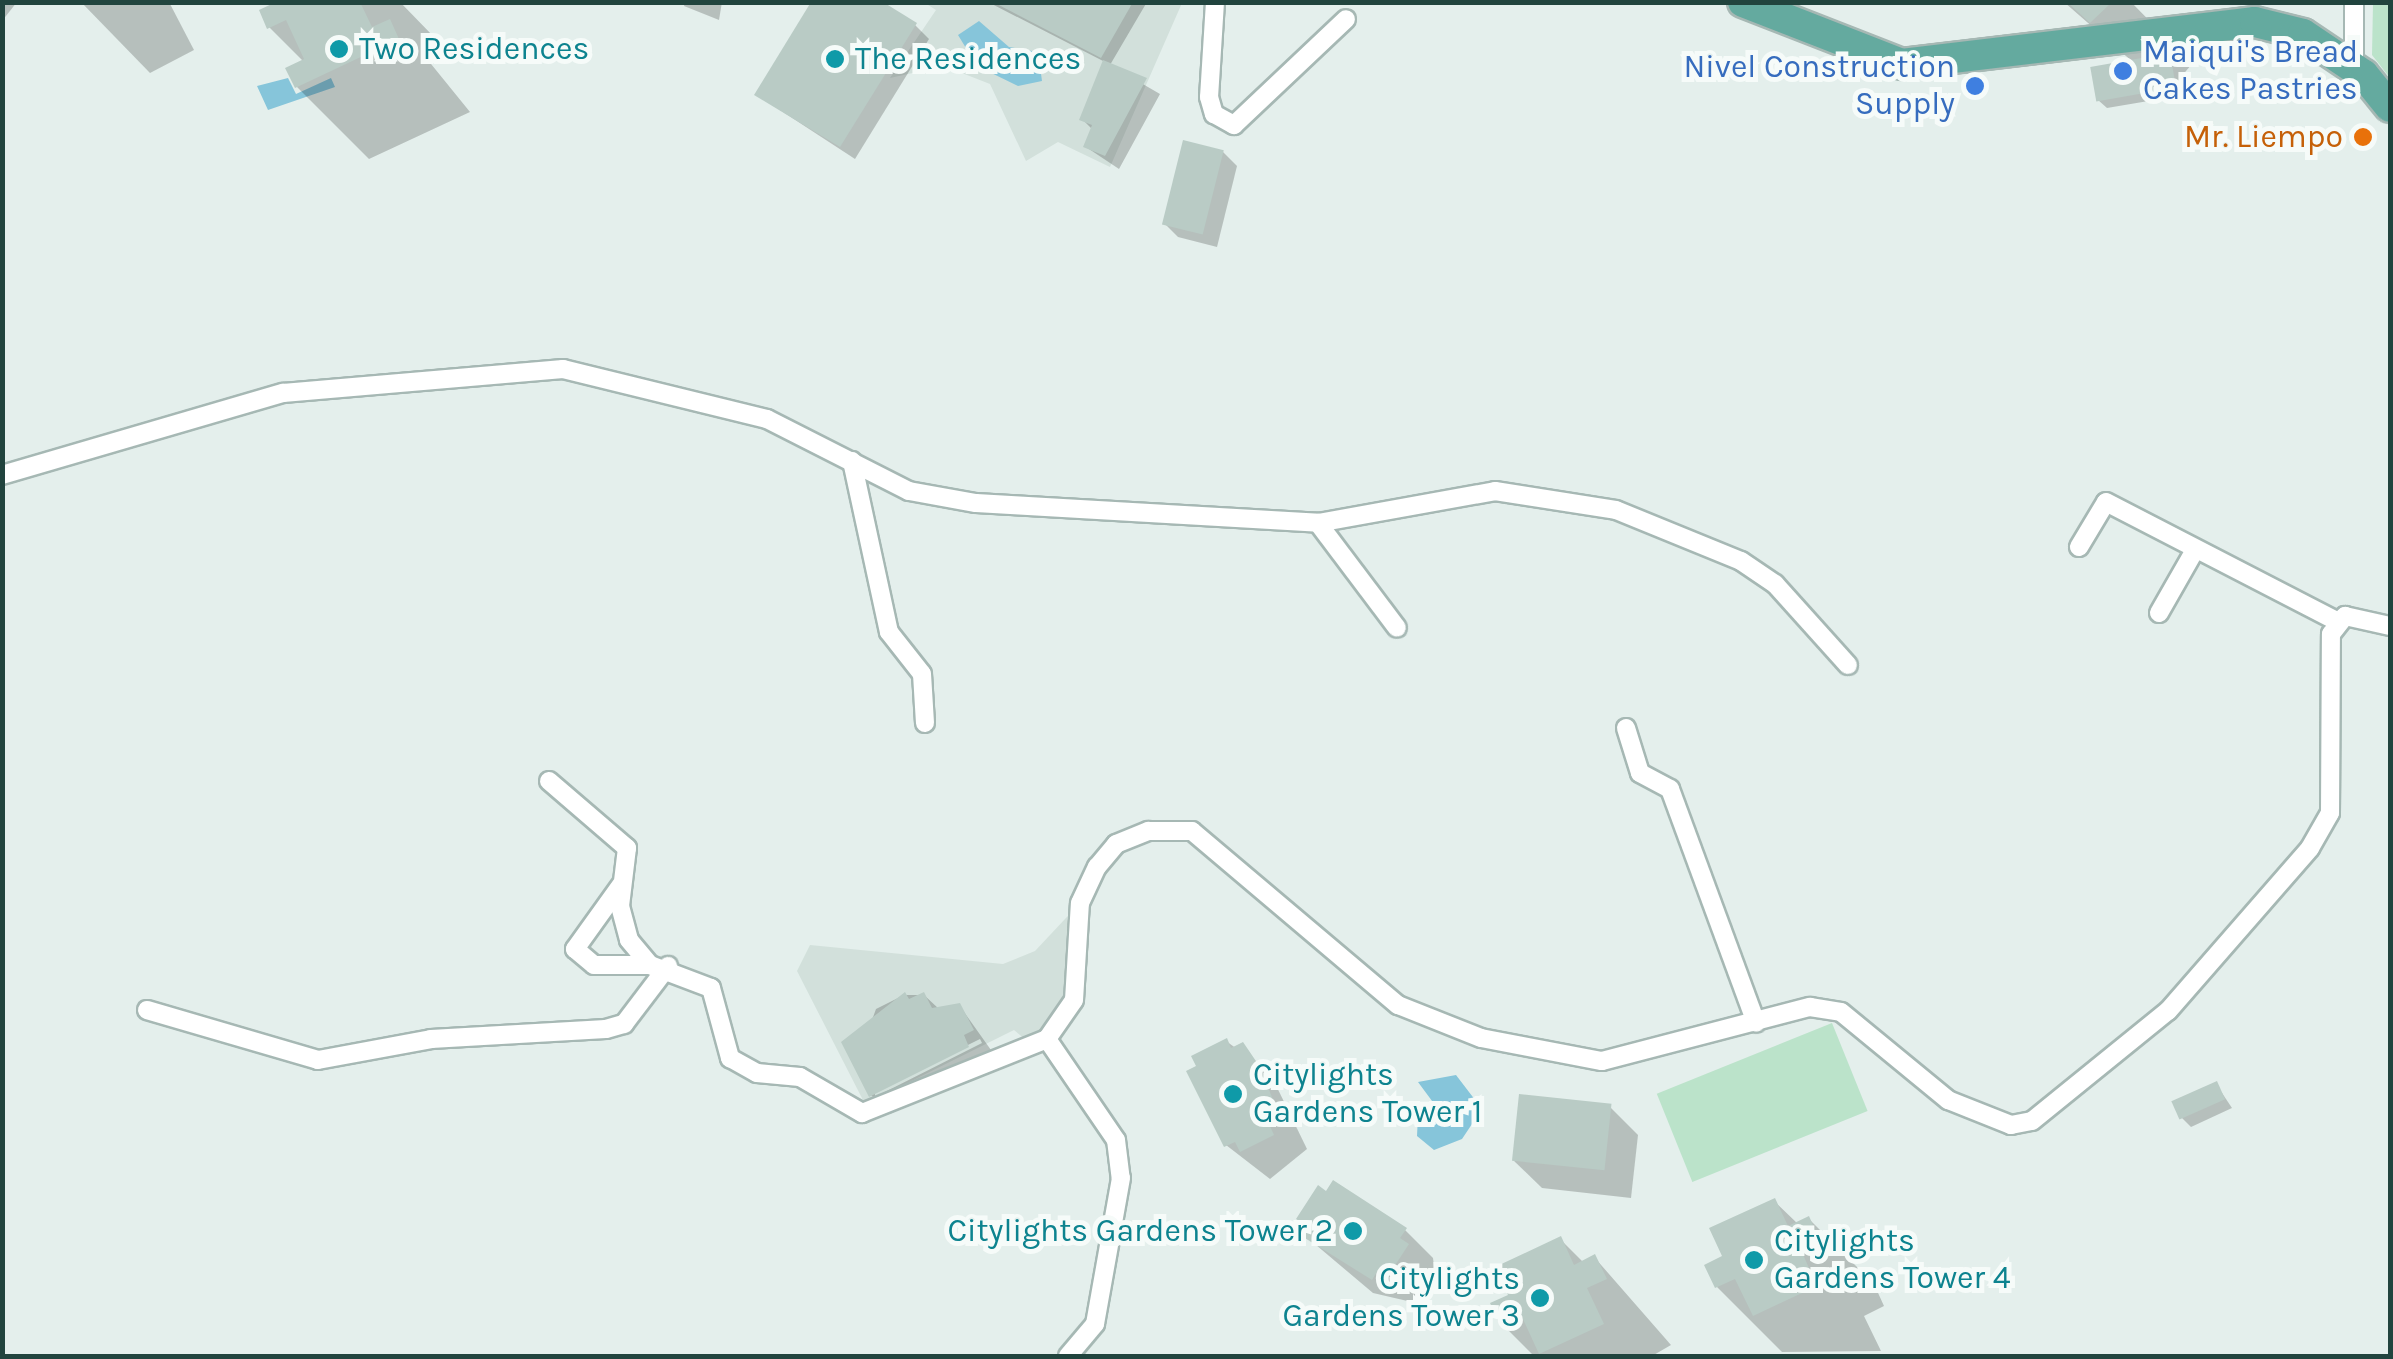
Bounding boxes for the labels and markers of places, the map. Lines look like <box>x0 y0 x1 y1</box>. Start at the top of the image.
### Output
place label: Two Residences <box>359 30 589 68</box>
place label: Maiqui's Bread Cakes Pastries <box>2143 34 2358 109</box>
marker: Two Residences <box>328 38 350 60</box>
place label: The Residences <box>855 40 1081 78</box>
marker: The Residences <box>824 48 846 70</box>
place label: Nivel Construction Supply <box>1683 49 1955 124</box>
marker: Maiqui's Bread Cakes Pastries <box>2112 60 2134 82</box>
marker: Nivel Construction Supply <box>1964 75 1986 97</box>
place label: Mr. Liempo <box>2184 118 2343 156</box>
marker: Mr. Liempo <box>2352 126 2374 148</box>
place label: Citylights Gardens Tower 1 <box>1253 1057 1482 1132</box>
marker: Citylights Gardens Tower 1 <box>1222 1083 1244 1105</box>
place label: Citylights Gardens Tower 2 <box>947 1212 1333 1250</box>
marker: Citylights Gardens Tower 2 <box>1342 1220 1364 1242</box>
place label: Citylights Gardens Tower 4 <box>1774 1223 2011 1298</box>
marker: Citylights Gardens Tower 4 <box>1743 1249 1765 1271</box>
place label: Citylights Gardens Tower 3 <box>1282 1261 1520 1336</box>
marker: Citylights Gardens Tower 3 <box>1529 1287 1551 1309</box>

